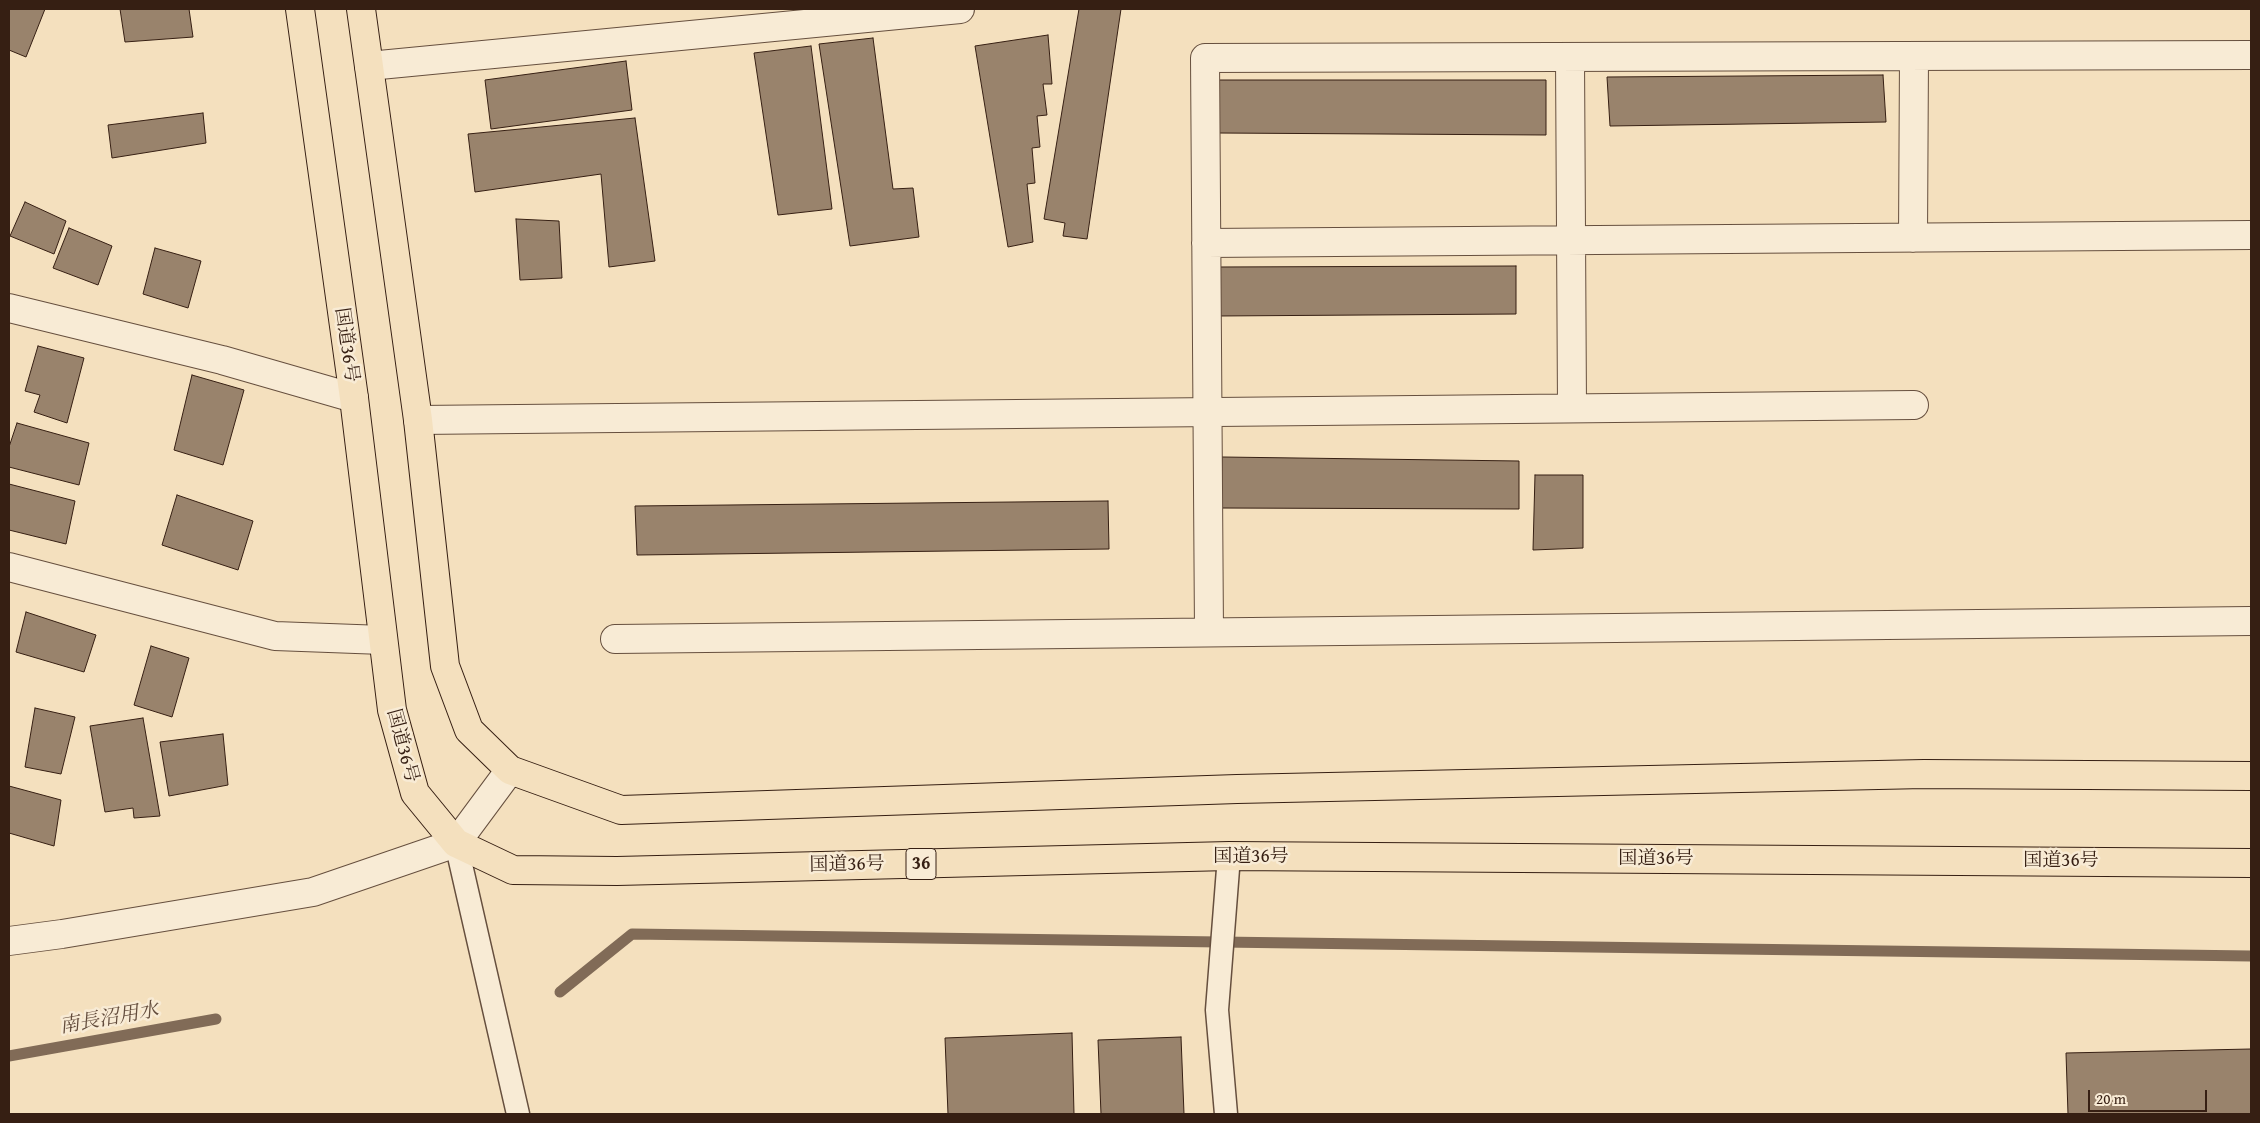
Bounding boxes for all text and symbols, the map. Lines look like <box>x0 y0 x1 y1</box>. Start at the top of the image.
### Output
street label: 国道36号 <box>329 306 363 384</box>
street label: 国道36号 <box>381 707 423 785</box>
street label: 国道36号 <box>1213 846 1289 868</box>
street label: 国道36号 <box>1618 848 1694 870</box>
road number: 36 <box>906 849 936 880</box>
street label: 国道36号 <box>2023 850 2099 872</box>
street label: 国道36号 <box>809 853 885 877</box>
water label: 南長沼用水 <box>58 998 160 1040</box>
scale bar <box>2090 1080 2209 1112</box>
text: 20 m <box>2096 1088 2126 1109</box>

